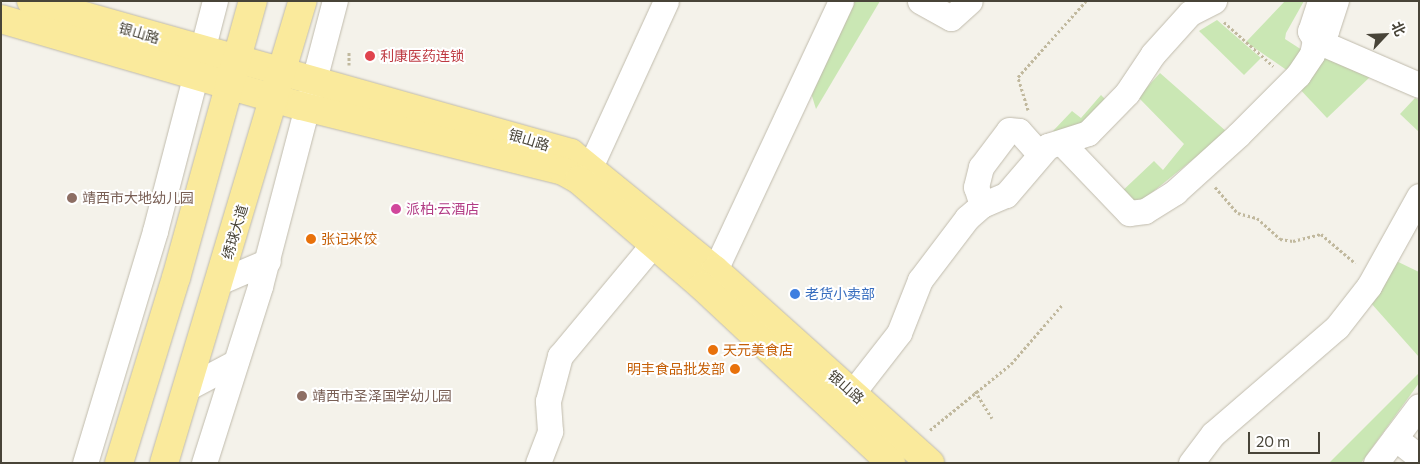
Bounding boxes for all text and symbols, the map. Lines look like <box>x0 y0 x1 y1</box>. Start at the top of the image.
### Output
north arrow <box>1360 10 1410 60</box>
street label: 银山路 <box>116 19 162 47</box>
text: 北 <box>1388 19 1410 38</box>
place label: 利康医药连锁 <box>380 48 464 64</box>
marker: 利康医药连锁 <box>364 50 376 62</box>
street label: 银山路 <box>506 126 552 154</box>
place label: 靖西市大地幼儿园 <box>82 190 194 206</box>
marker: 靖西市大地幼儿园 <box>66 192 78 204</box>
place label: 派柏·云酒店 <box>406 201 479 217</box>
street label: 绣球大道 <box>219 203 251 261</box>
marker: 派柏·云酒店 <box>390 203 402 215</box>
place label: 张记米饺 <box>321 231 377 247</box>
marker: 张记米饺 <box>305 233 317 245</box>
place label: 老货小卖部 <box>805 286 875 302</box>
marker: 老货小卖部 <box>789 288 801 300</box>
place label: 天元美食店 <box>723 342 793 358</box>
marker: 天元美食店 <box>707 344 719 356</box>
place label: 明丰食品批发部 <box>627 361 725 377</box>
marker: 明丰食品批发部 <box>729 363 741 375</box>
street label: 银山路 <box>825 367 867 407</box>
place label: 靖西市圣泽国学幼儿园 <box>312 388 452 404</box>
marker: 靖西市圣泽国学幼儿园 <box>296 390 308 402</box>
scale bar <box>1250 422 1322 454</box>
text: 20 m <box>1256 432 1290 450</box>

